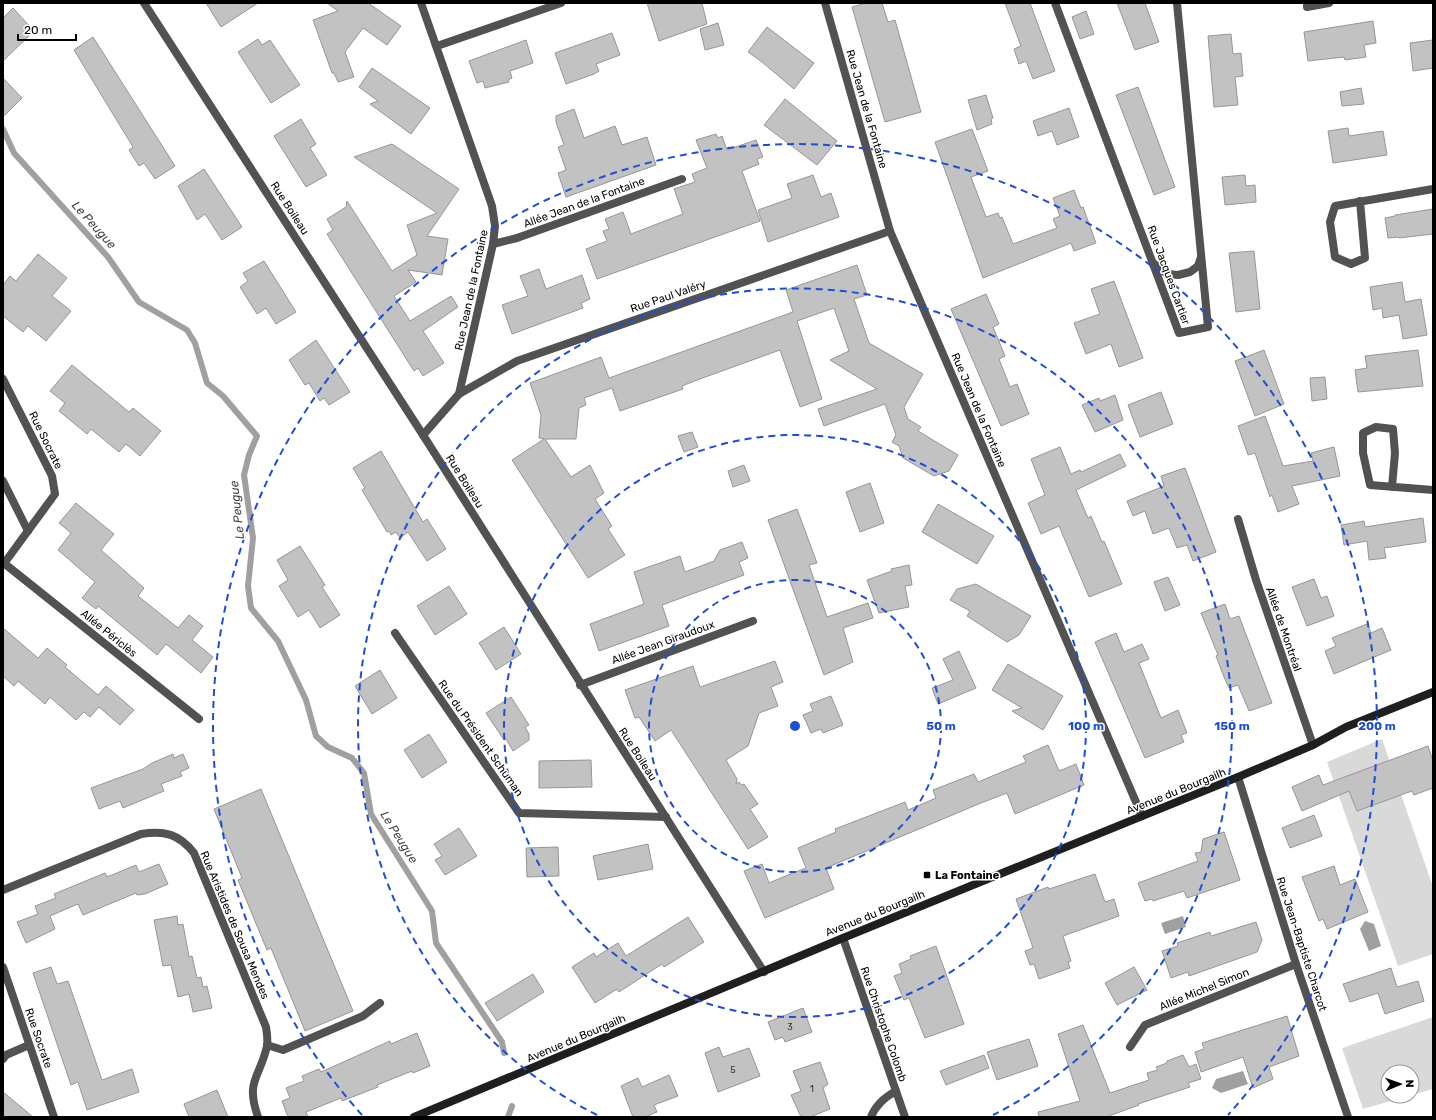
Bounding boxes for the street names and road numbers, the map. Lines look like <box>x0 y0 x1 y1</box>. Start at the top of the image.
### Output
street label: Rue Jean de la Fontaine <box>843 48 890 170</box>
street label: Allée Jean de la Fontaine <box>522 174 647 231</box>
street label: Rue Boileau <box>268 179 312 237</box>
street label: Rue Jacques Cartier <box>1145 224 1193 327</box>
street label: Rue Jean de la Fontaine <box>452 229 491 352</box>
street label: Rue Paul Valéry <box>629 277 708 316</box>
street label: Rue Jean de la Fontaine <box>948 351 1009 469</box>
street label: Rue Socrate <box>26 409 65 471</box>
street label: Rue Boileau <box>443 452 486 510</box>
street label: Allée de Montréal <box>1263 585 1304 673</box>
street label: Allée Périclès <box>78 607 140 660</box>
street label: Allée Jean Giraudoux <box>610 618 717 667</box>
street label: Rue du Président Schuman <box>435 678 526 799</box>
street label: Rue Boileau <box>616 725 660 783</box>
street label: Avenue du Bourgailh <box>1125 766 1228 817</box>
street label: Rue Aristides de Sousa Mendes <box>197 849 272 1002</box>
street label: Rue Jean-Baptiste Charcot <box>1274 875 1330 1014</box>
street label: Avenue du Bourgailh <box>824 888 927 939</box>
street label: Rue Christophe Colomb <box>858 965 909 1083</box>
street label: Allée Michel Simon <box>1157 966 1251 1013</box>
street label: Rue Socrate <box>22 1007 55 1070</box>
street label: Avenue du Bourgailh <box>525 1012 628 1065</box>

